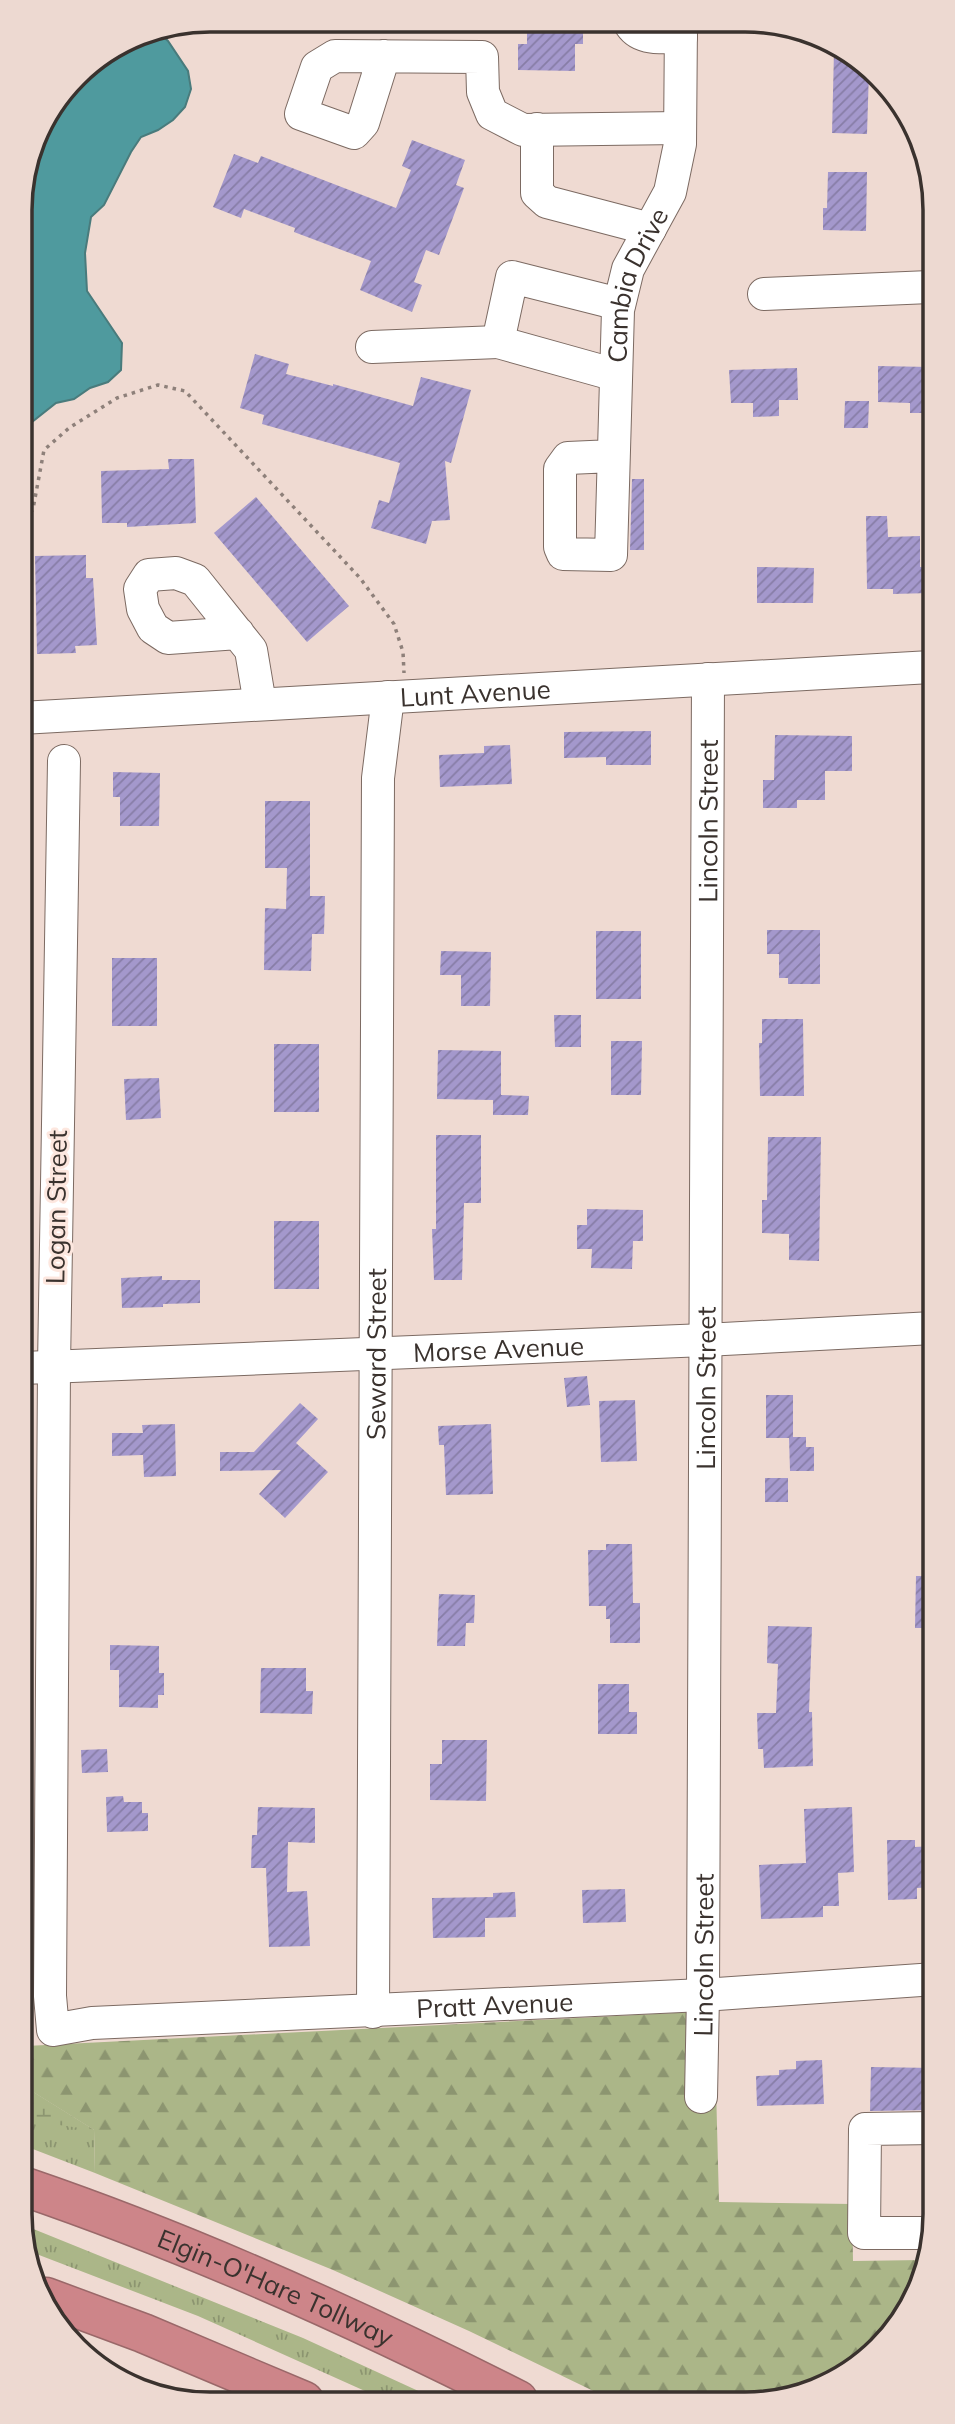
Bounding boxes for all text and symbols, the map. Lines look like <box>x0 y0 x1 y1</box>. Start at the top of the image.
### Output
street label: Cambia Drive <box>600 202 675 363</box>
street label: Lunt Avenue <box>399 672 551 713</box>
street label: Lincoln Street <box>691 739 724 903</box>
street label: Logan Street <box>38 1130 74 1284</box>
street label: Seward Street <box>359 1268 393 1440</box>
street label: Lincoln Street <box>688 1306 722 1470</box>
street label: Morse Avenue <box>413 1328 585 1368</box>
street label: Lincoln Street <box>686 1873 720 2037</box>
street label: Pratt Avenue <box>416 1984 574 2025</box>
street label: Elgin-O'Hare Tollway <box>153 2221 399 2353</box>

